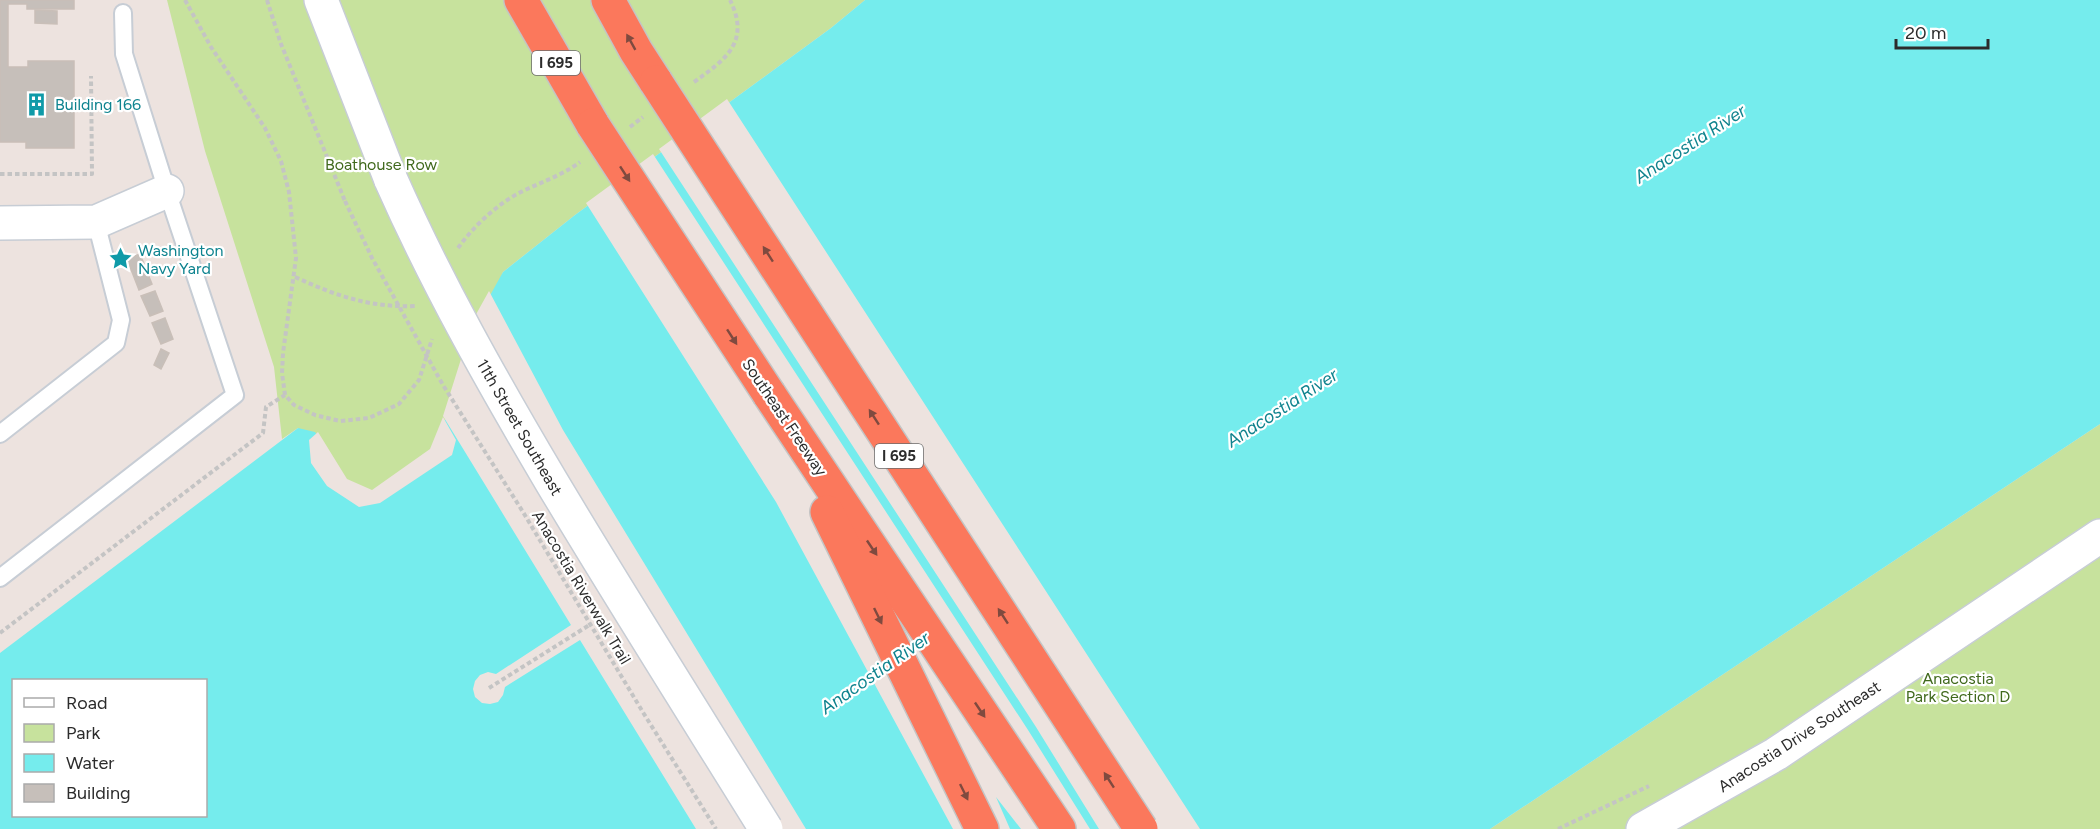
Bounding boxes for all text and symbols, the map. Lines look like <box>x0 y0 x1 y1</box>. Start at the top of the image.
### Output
scale bar <box>1896 12 1988 50</box>
text: 20 m <box>1905 22 1946 44</box>
one-way arrow <box>626 33 636 50</box>
road number: I 695 <box>532 51 580 75</box>
building icon: Building 166 <box>24 91 50 117</box>
place label: Building 166 <box>55 95 141 114</box>
water label: Anacostia River <box>1629 99 1751 189</box>
park label: Boathouse Row <box>325 155 438 174</box>
one-way arrow <box>619 165 631 181</box>
place label: Washington Navy Yard <box>138 241 224 278</box>
place icon: Washington Navy Yard <box>107 246 133 272</box>
one-way arrow <box>762 246 773 262</box>
one-way arrow <box>726 329 737 345</box>
street label: Southeast Freeway <box>738 355 831 480</box>
street label: 11th Street Southeast <box>473 356 566 499</box>
water label: Anacostia River <box>1221 363 1343 453</box>
one-way arrow <box>868 410 880 426</box>
road number: I 695 <box>875 444 923 468</box>
street label: Anacostia Riverwalk Trail <box>528 507 635 668</box>
one-way arrow <box>866 540 877 556</box>
one-way arrow <box>873 608 883 625</box>
one-way arrow <box>998 608 1009 624</box>
water label: Anacostia River <box>815 627 935 719</box>
park label: Anacostia Park Section D <box>1906 669 2010 706</box>
street label: Anacostia Drive Southeast <box>1715 677 1884 796</box>
legend <box>12 679 207 817</box>
text: Road <box>66 692 107 714</box>
one-way arrow <box>974 702 985 718</box>
text: Park <box>66 722 101 744</box>
text: Water <box>66 752 114 774</box>
one-way arrow <box>1104 772 1115 788</box>
text: Building <box>66 782 131 804</box>
one-way arrow <box>959 783 968 800</box>

